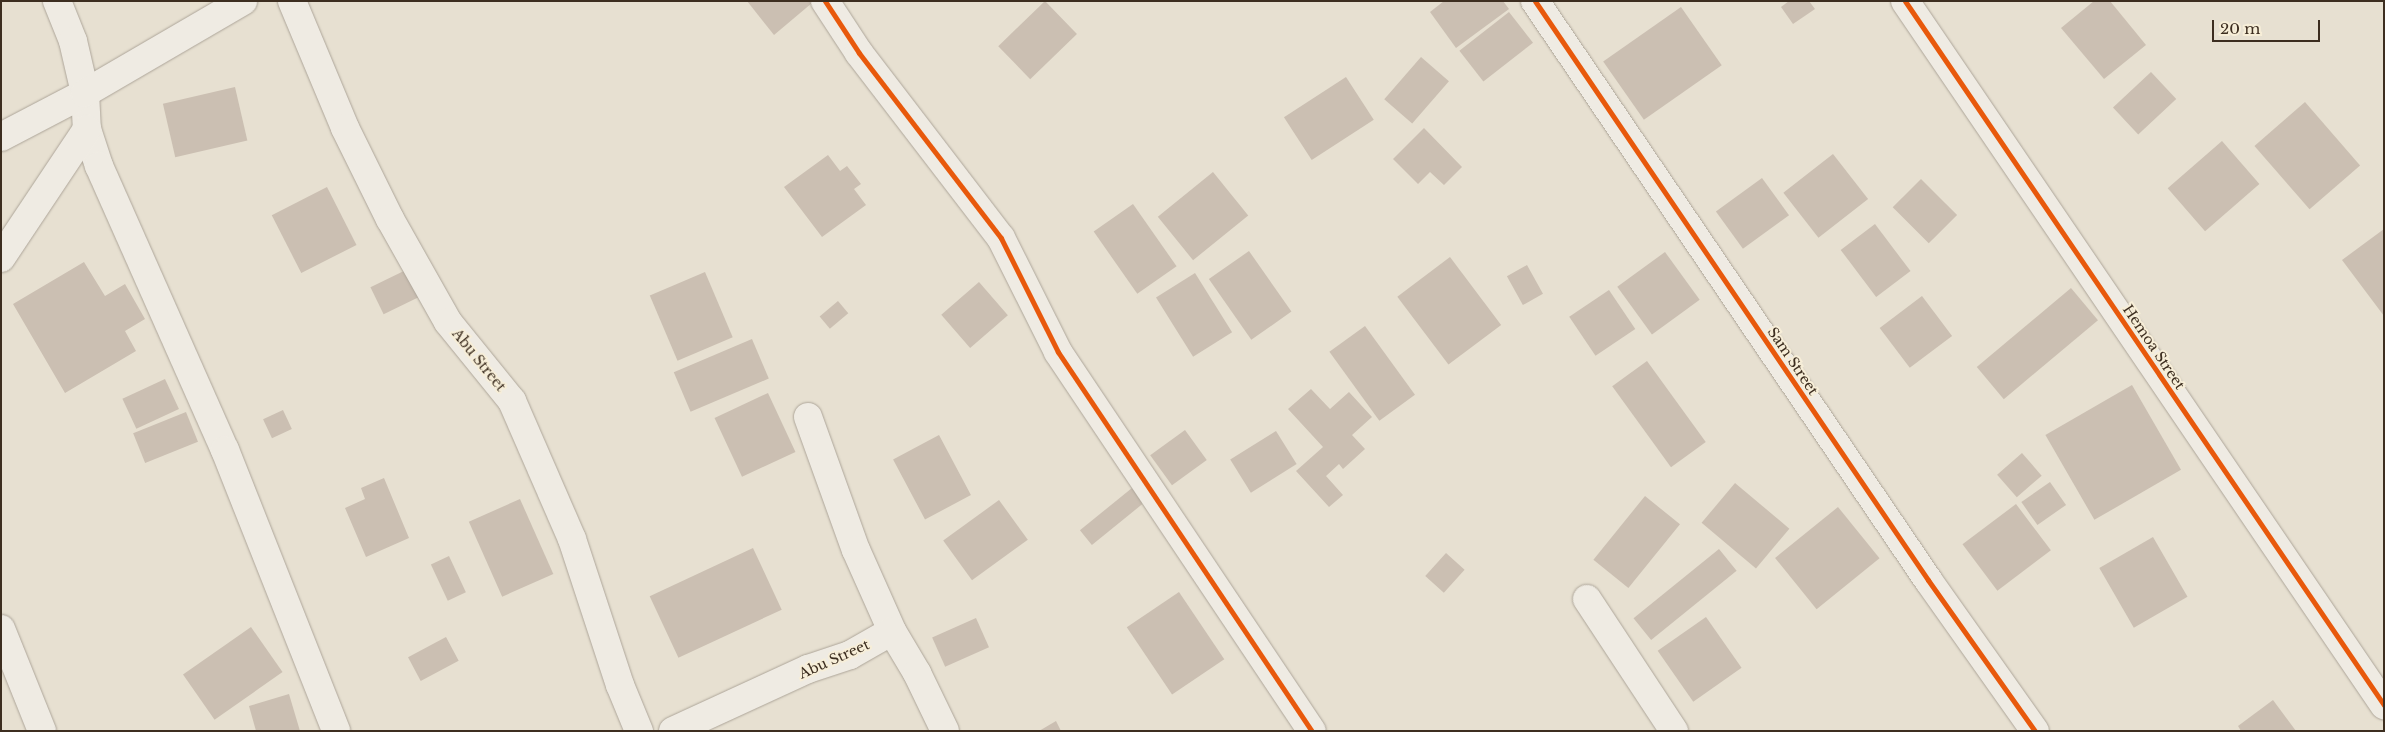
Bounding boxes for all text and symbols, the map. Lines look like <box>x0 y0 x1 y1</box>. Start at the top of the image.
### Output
scale bar <box>2215 10 2322 42</box>
text: 20 m <box>2220 19 2260 38</box>
street label: Hemoa Street <box>2119 301 2189 393</box>
street label: Sam Street <box>1764 324 1822 398</box>
street label: Abu Street <box>449 325 509 395</box>
street label: Abu Street <box>796 636 872 682</box>

